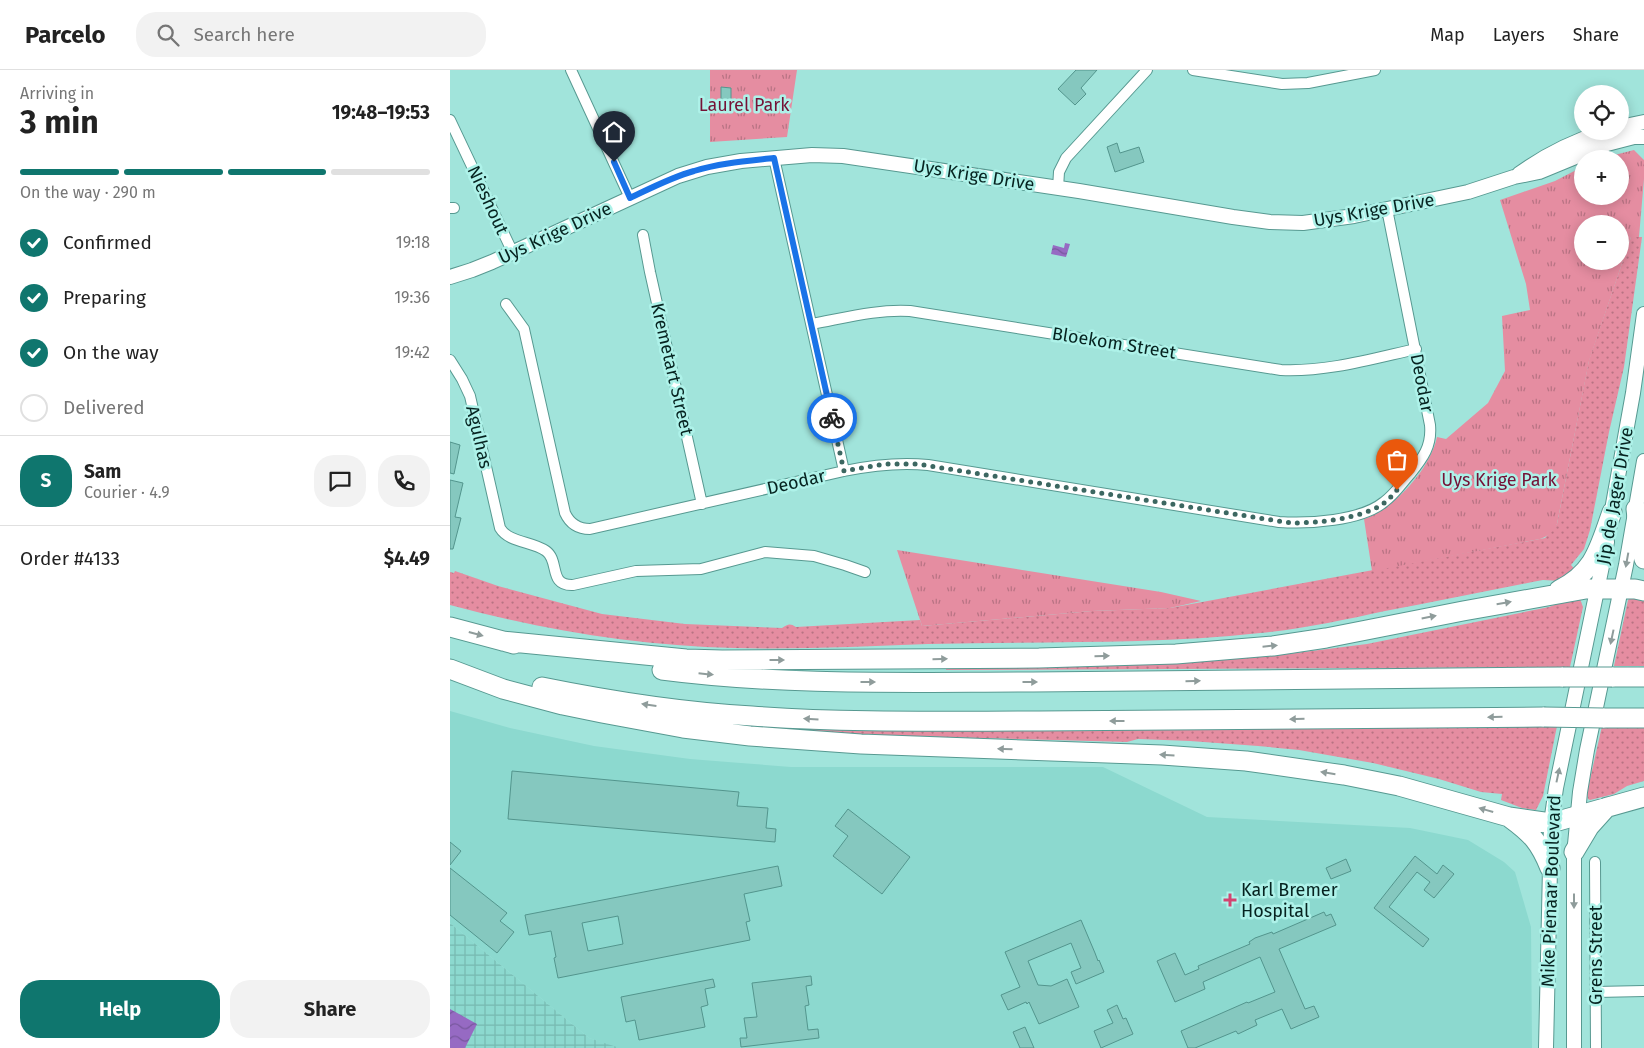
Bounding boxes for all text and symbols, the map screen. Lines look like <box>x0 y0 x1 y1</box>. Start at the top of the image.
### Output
search box <box>136 12 486 57</box>
text: Parcelo <box>25 21 106 49</box>
icon: search <box>154 21 182 49</box>
text: Search here <box>194 23 295 46</box>
text: Map <box>1430 24 1465 46</box>
text: Layers <box>1493 24 1545 46</box>
text: Share <box>1573 24 1619 46</box>
text: Arriving in <box>20 84 94 103</box>
map controls <box>1574 85 1629 270</box>
button: locate <box>1574 85 1629 140</box>
park label: Laurel Park <box>699 94 790 116</box>
text: 19:48–19:53 <box>332 101 430 124</box>
text: 3 min <box>20 103 99 141</box>
pin <box>593 111 635 162</box>
icon: home <box>600 118 628 146</box>
button: + <box>1574 150 1629 205</box>
street label: Uys Krige Drive <box>912 155 1036 195</box>
street label: Nieshout <box>462 162 514 238</box>
text: On the way · 290 m <box>20 183 156 202</box>
street label: Uys Krige Drive <box>1312 189 1436 231</box>
street label: Uys Krige Drive <box>495 197 615 269</box>
button: − <box>1574 215 1629 270</box>
icon: check <box>20 229 48 257</box>
text: Confirmed <box>63 231 152 254</box>
text: 19:18 <box>396 233 430 252</box>
icon: check <box>20 284 48 312</box>
text: Preparing <box>63 286 146 309</box>
text: 19:36 <box>394 288 430 307</box>
street label: Kremetart Street <box>646 301 698 438</box>
street label: Bloekom Street <box>1051 322 1178 364</box>
icon: check <box>20 339 48 367</box>
text: On the way <box>63 341 159 364</box>
text: 19:42 <box>395 343 430 362</box>
street label: Deodar <box>1406 352 1438 414</box>
courier <box>807 393 857 443</box>
text: Delivered <box>63 396 145 419</box>
street label: Agulhas <box>461 403 497 471</box>
icon: bike <box>818 404 846 432</box>
street label: Jip de Jager Drive <box>1592 425 1638 567</box>
pin <box>1376 439 1418 490</box>
icon: bag <box>1383 446 1411 474</box>
button: chat <box>314 455 366 507</box>
button: phone <box>378 455 430 507</box>
text: Sam <box>84 460 121 483</box>
street label: Deodar <box>765 465 827 499</box>
text: S <box>41 469 51 492</box>
park label: Uys Krige Park <box>1441 469 1558 491</box>
text: Courier · 4.9 <box>84 483 170 502</box>
text: Order #4133 <box>20 547 120 570</box>
text: $4.49 <box>384 547 430 570</box>
one-way arrow <box>1623 553 1631 569</box>
one-way arrow <box>1496 599 1512 607</box>
one-way arrow <box>1422 613 1438 621</box>
one-way arrow <box>1608 629 1616 644</box>
one-way arrow <box>469 631 484 639</box>
one-way arrow <box>1262 642 1278 650</box>
one-way arrow <box>1095 652 1111 660</box>
one-way arrow <box>932 655 948 663</box>
one-way arrow <box>770 656 786 664</box>
one-way arrow <box>698 670 714 678</box>
one-way arrow <box>1185 677 1201 685</box>
one-way arrow <box>860 678 876 686</box>
one-way arrow <box>1022 678 1038 686</box>
one-way arrow <box>640 701 656 709</box>
one-way arrow <box>1487 713 1503 721</box>
one-way arrow <box>802 715 818 723</box>
one-way arrow <box>1289 715 1305 723</box>
one-way arrow <box>1109 717 1125 725</box>
one-way arrow <box>996 745 1012 753</box>
one-way arrow <box>1159 750 1175 758</box>
one-way arrow <box>1554 767 1562 783</box>
one-way arrow <box>1320 769 1336 777</box>
street label: Mike Pienaar Boulevard <box>1537 795 1565 987</box>
one-way arrow <box>1479 806 1494 814</box>
place label: Karl Bremer Hospital <box>1241 879 1338 922</box>
marker: Karl Bremer Hospital <box>1223 893 1237 907</box>
one-way arrow <box>1570 893 1578 909</box>
street label: Grens Street <box>1585 904 1607 1005</box>
button: Help <box>20 980 220 1038</box>
button: Share <box>230 980 430 1038</box>

